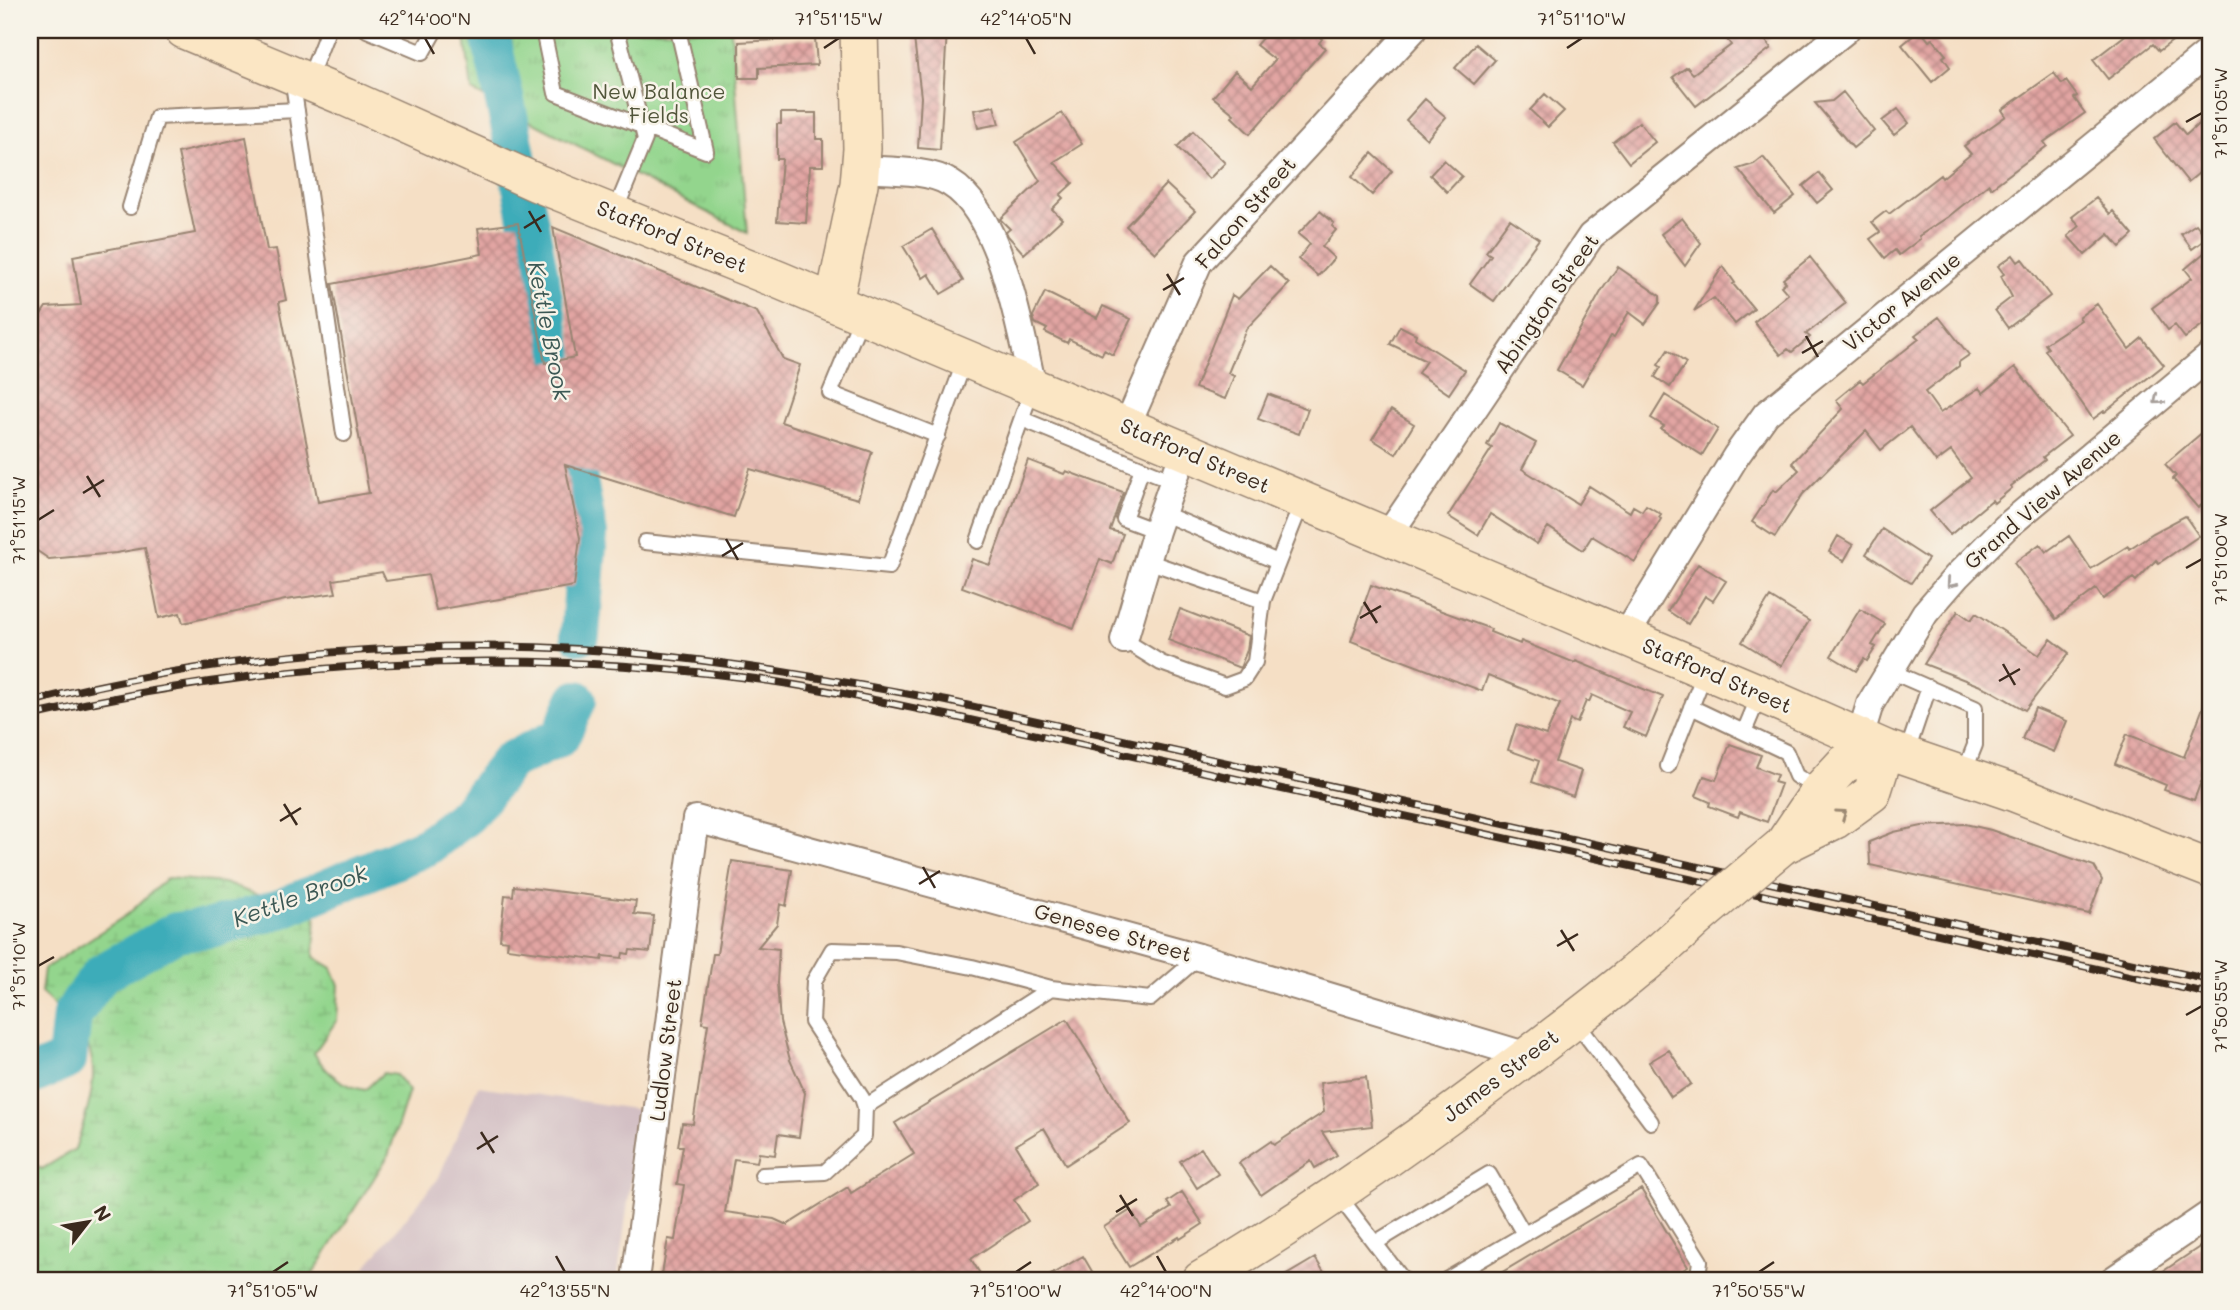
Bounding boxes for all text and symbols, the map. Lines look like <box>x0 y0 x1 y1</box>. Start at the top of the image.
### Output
text: 42°14'00"N <box>379 6 471 30</box>
text: 71°51'15"W <box>795 6 883 30</box>
text: 42°14'05"N <box>980 6 1072 30</box>
text: 71°51'10"W <box>1538 6 1626 30</box>
text: 71°51'05"W <box>2208 67 2232 159</box>
park label: New Balance Fields <box>593 77 725 128</box>
street label: Falcon Street <box>1189 150 1301 274</box>
street label: Stafford Street <box>593 193 752 278</box>
street label: Abington Street <box>1487 228 1604 378</box>
street label: Victor Avenue <box>1837 245 1965 357</box>
water label: Kettle Brook <box>522 259 578 404</box>
one-way arrow <box>2153 392 2166 404</box>
street label: Stafford Street <box>1117 411 1275 498</box>
street label: Grand View Avenue <box>1958 423 2126 574</box>
text: 71°51'15"W <box>6 476 30 564</box>
text: 71°51'00"W <box>2208 513 2232 605</box>
one-way arrow <box>1947 575 1959 588</box>
street label: Stafford Street <box>1639 631 1797 718</box>
one-way arrow <box>1834 810 1847 822</box>
water label: Kettle Brook <box>228 857 372 933</box>
street label: Genesee Street <box>1031 896 1195 967</box>
text: 71°51'10"W <box>6 922 30 1010</box>
text: 71°50'55"W <box>2208 959 2232 1053</box>
street label: Ludlow Street <box>642 977 687 1123</box>
street label: James Street <box>1437 1022 1563 1127</box>
north arrow <box>52 1188 122 1258</box>
text: N <box>89 1200 117 1226</box>
text: 71°51'05"W <box>227 1278 319 1302</box>
text: 42°13'55"N <box>520 1278 610 1302</box>
text: 71°51'00"W <box>970 1278 1062 1302</box>
text: 42°14'00"N <box>1120 1278 1212 1302</box>
text: 71°50'55"W <box>1712 1278 1806 1302</box>

